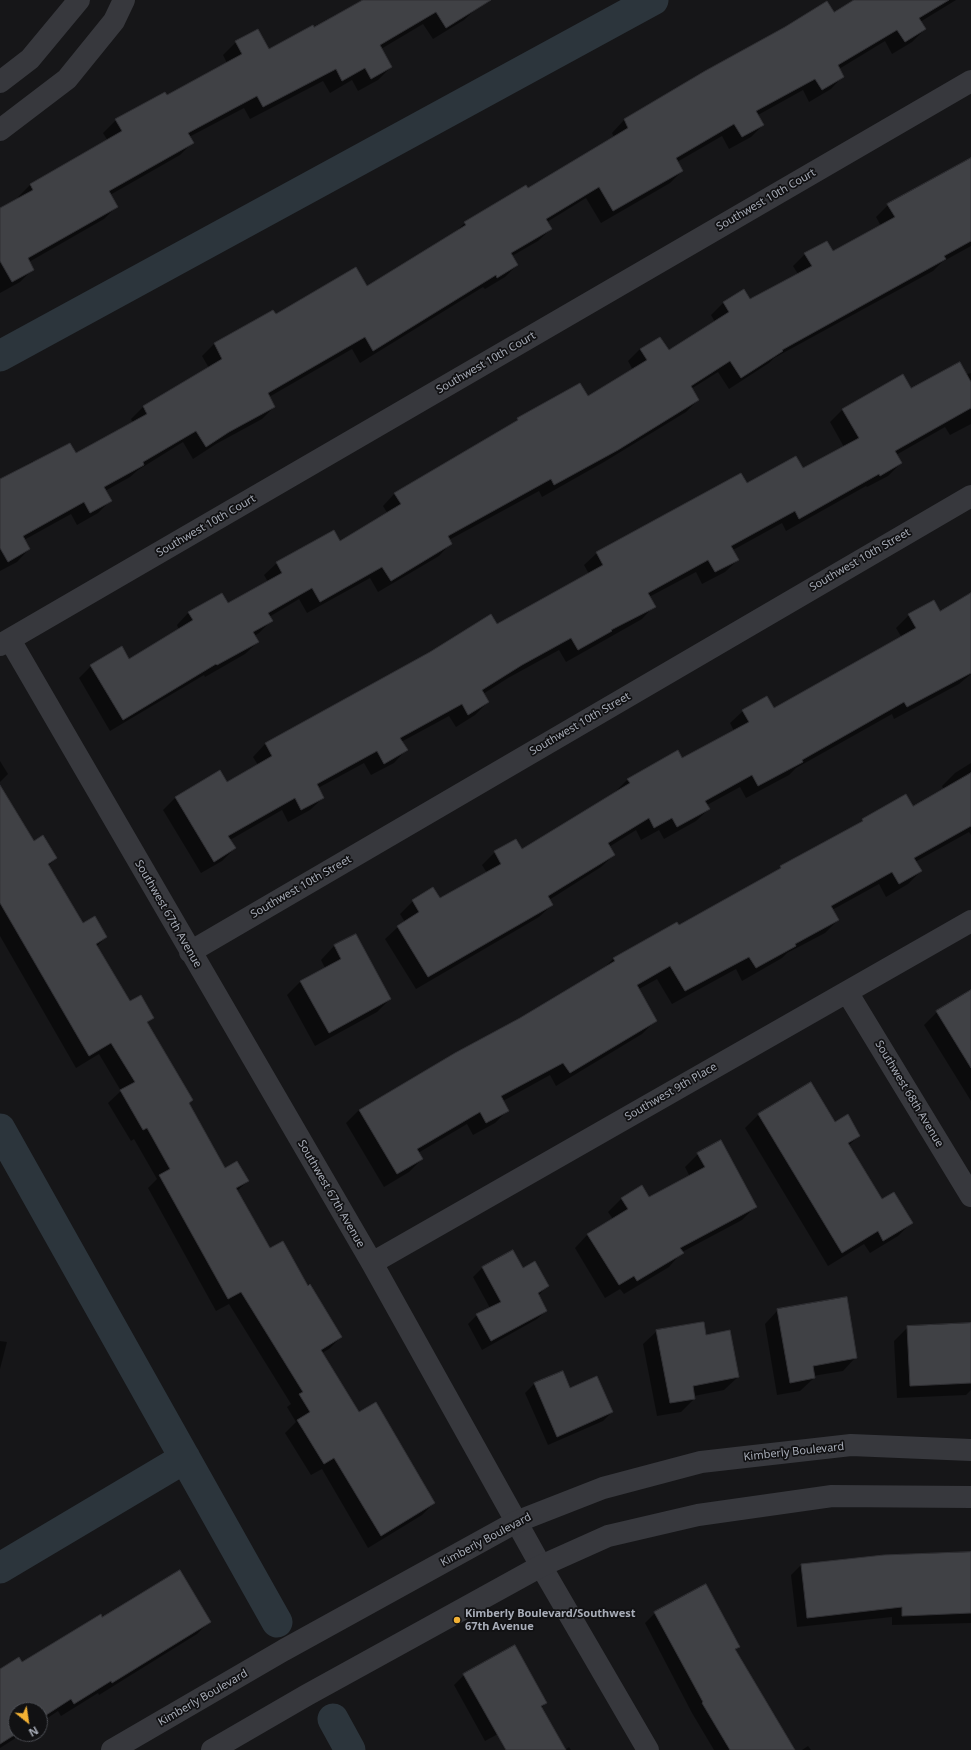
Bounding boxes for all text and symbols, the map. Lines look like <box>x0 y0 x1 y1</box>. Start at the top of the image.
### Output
street label: Southwest 10th Court <box>714 166 818 234</box>
street label: Southwest 10th Court <box>434 329 538 397</box>
street label: Southwest 10th Court <box>154 492 258 560</box>
street label: Southwest 10th Street <box>807 526 913 594</box>
street label: Southwest 10th Street <box>527 690 633 758</box>
street label: Southwest 10th Street <box>248 853 354 921</box>
street label: Southwest 67th Avenue <box>132 858 204 970</box>
street label: Southwest 68th Avenue <box>872 1038 946 1150</box>
street label: Southwest 9th Place <box>623 1060 719 1124</box>
street label: Southwest 67th Avenue <box>295 1138 367 1250</box>
street label: Kimberly Boulevard <box>743 1440 845 1464</box>
street label: Kimberly Boulevard <box>438 1510 534 1570</box>
place label: Kimberly Boulevard/Southwest 67th Avenue <box>465 1607 636 1633</box>
marker: Kimberly Boulevard/Southwest 67th Avenue <box>452 1615 462 1625</box>
street label: Kimberly Boulevard <box>156 1667 250 1729</box>
north arrow <box>8 1702 48 1742</box>
text: N <box>26 1723 41 1741</box>

